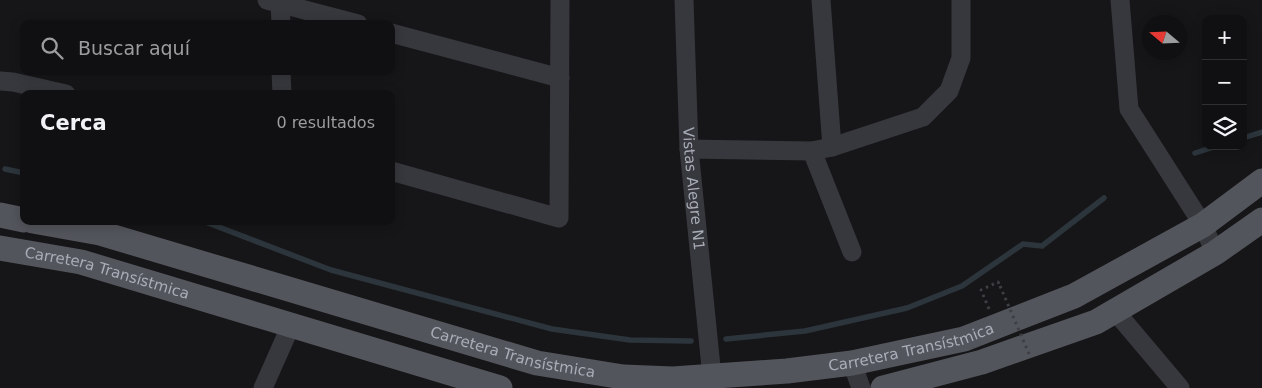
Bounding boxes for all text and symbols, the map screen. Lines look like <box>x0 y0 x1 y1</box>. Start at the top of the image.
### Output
north arrow <box>1142 15 1187 60</box>
map controls <box>1202 15 1247 150</box>
button: + <box>1202 15 1247 60</box>
search box <box>20 20 395 75</box>
icon: search <box>38 34 66 62</box>
text: Buscar aquí <box>78 37 190 59</box>
button: − <box>1202 60 1247 105</box>
button: layers <box>1202 105 1247 150</box>
text: Cerca <box>40 111 107 135</box>
text: 0 resultados <box>276 113 375 132</box>
street label: Vistas Alegre N1 <box>679 127 708 251</box>
street label: Carretera Transístmica <box>23 243 192 303</box>
street label: Carretera Transístmica <box>827 319 997 375</box>
street label: Carretera Transístmica <box>428 323 597 381</box>

